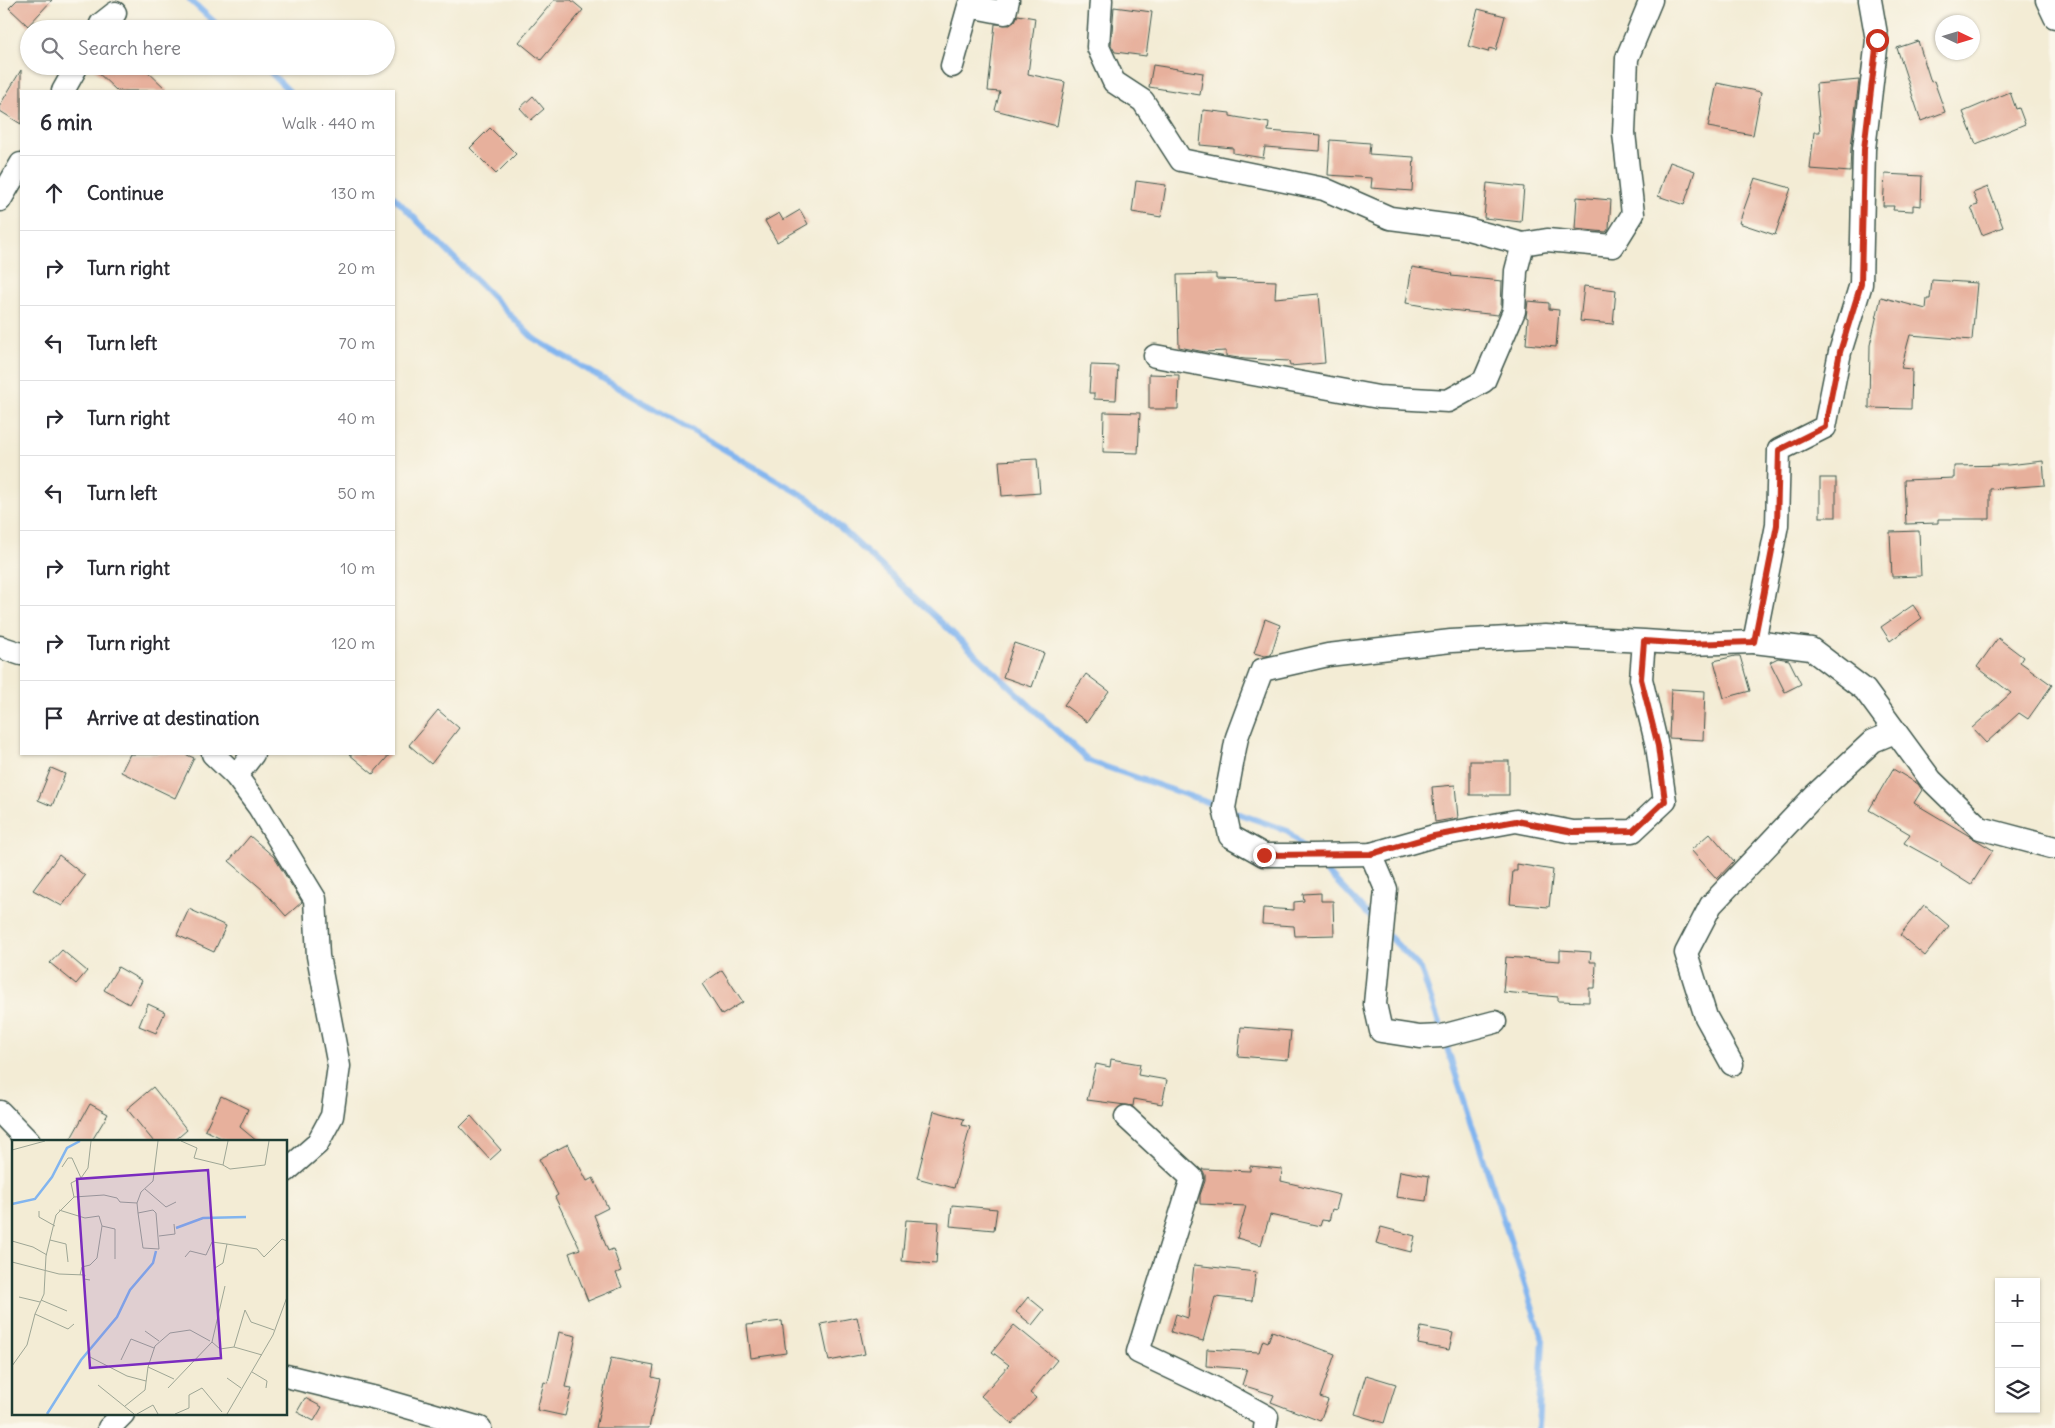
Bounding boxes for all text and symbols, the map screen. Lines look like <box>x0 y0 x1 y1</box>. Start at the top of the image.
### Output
north arrow <box>1935 15 1980 60</box>
search box <box>20 20 395 75</box>
route start <box>1866 29 1889 52</box>
icon: search <box>38 34 66 62</box>
text: Search here <box>78 36 181 60</box>
text: 6 min <box>40 109 92 136</box>
text: Walk · 440 m <box>282 113 375 133</box>
icon: ahead <box>40 179 68 207</box>
text: Continue <box>87 181 164 205</box>
text: 130 m <box>331 183 375 203</box>
icon: right <box>40 254 68 282</box>
text: Turn right <box>87 256 170 280</box>
text: 20 m <box>338 258 375 278</box>
icon: left <box>40 329 68 357</box>
text: Turn left <box>87 331 157 355</box>
text: 70 m <box>339 333 375 353</box>
icon: right <box>40 404 68 432</box>
text: Turn right <box>87 406 170 430</box>
text: 40 m <box>337 408 375 428</box>
icon: left <box>40 479 68 507</box>
text: Turn left <box>87 481 157 505</box>
text: 50 m <box>337 483 375 503</box>
icon: right <box>40 554 68 582</box>
text: Turn right <box>87 556 170 580</box>
text: 10 m <box>340 558 375 578</box>
icon: right <box>40 629 68 657</box>
text: Turn right <box>87 631 170 655</box>
text: 120 m <box>332 633 375 653</box>
icon: arrive <box>40 704 68 732</box>
text: Arrive at destination <box>87 706 260 730</box>
route end <box>1253 844 1276 867</box>
inset map <box>12 1140 288 1416</box>
map controls <box>1995 1278 2040 1413</box>
button: + <box>1995 1278 2040 1323</box>
button: − <box>1995 1323 2040 1368</box>
button: layers <box>1995 1368 2040 1413</box>

